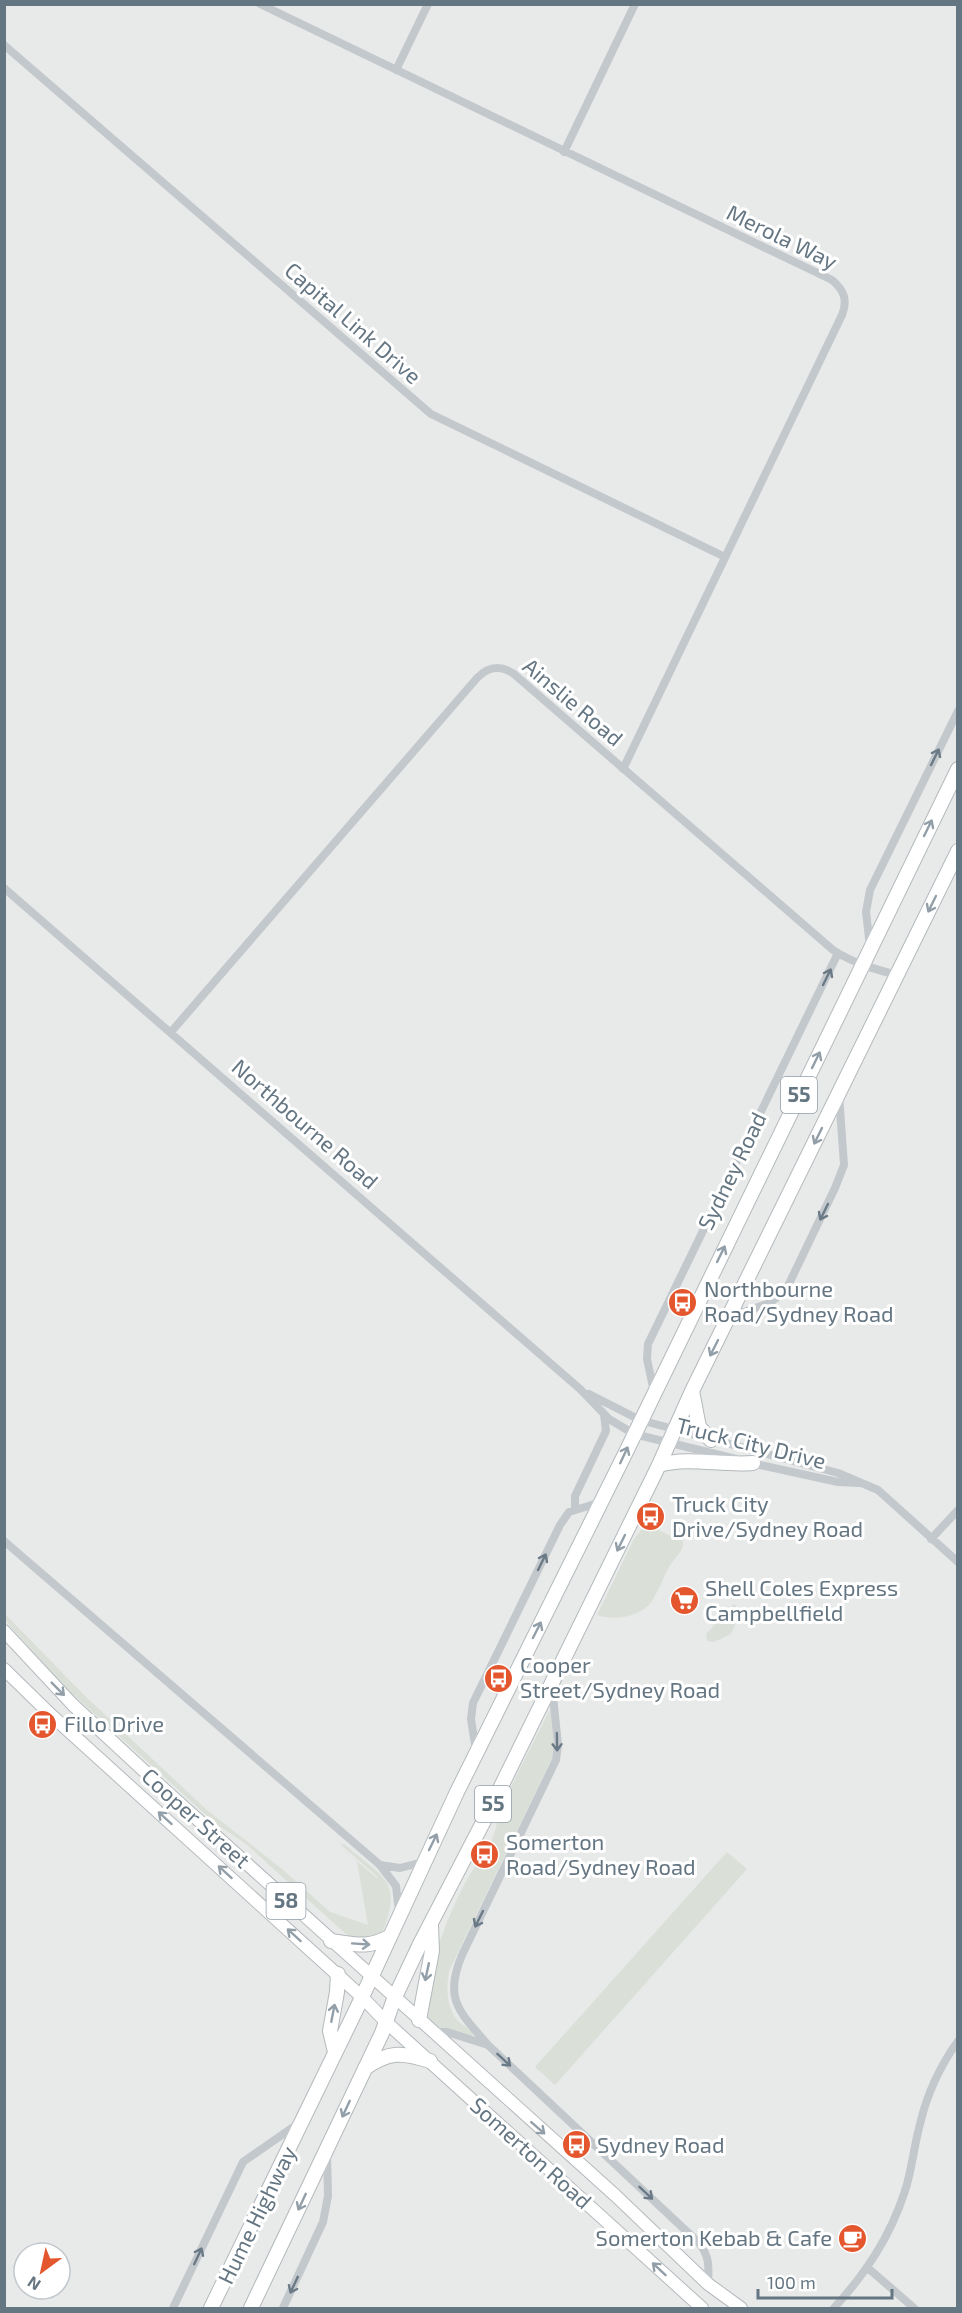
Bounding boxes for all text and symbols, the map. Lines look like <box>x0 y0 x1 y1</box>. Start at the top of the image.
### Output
street label: Merola Way <box>723 198 842 274</box>
street label: Capital Link Drive <box>280 256 427 388</box>
street label: Ainslie Road <box>518 652 629 751</box>
one-way arrow <box>930 749 941 767</box>
one-way arrow <box>923 820 935 838</box>
one-way arrow <box>926 895 937 913</box>
one-way arrow <box>821 968 833 986</box>
one-way arrow <box>810 1052 822 1070</box>
street label: Northbourne Road <box>227 1053 384 1194</box>
road number: 55 <box>781 1077 817 1113</box>
street label: Sydney Road <box>691 1108 771 1234</box>
one-way arrow <box>812 1126 824 1144</box>
one-way arrow <box>817 1202 829 1220</box>
one-way arrow <box>716 1246 728 1264</box>
place label: Northbourne Road/Sydney Road <box>704 1275 894 1326</box>
bus stop icon: Northbourne Road/Sydney Road <box>667 1286 699 1318</box>
one-way arrow <box>707 1339 719 1357</box>
street label: Truck City Drive <box>674 1411 829 1473</box>
one-way arrow <box>619 1447 631 1465</box>
place label: Truck City Drive/Sydney Road <box>672 1490 863 1541</box>
bus stop icon: Truck City Drive/Sydney Road <box>635 1501 667 1533</box>
one-way arrow <box>615 1534 626 1552</box>
one-way arrow <box>536 1554 548 1572</box>
place label: Shell Coles Express Campbellfield <box>705 1574 898 1625</box>
supermarket icon: Shell Coles Express Campbellfield <box>668 1585 700 1617</box>
one-way arrow <box>532 1621 544 1639</box>
place label: Cooper Street/Sydney Road <box>520 1651 720 1702</box>
bus stop icon: Cooper Street/Sydney Road <box>483 1662 515 1694</box>
one-way arrow <box>51 1682 66 1697</box>
bus stop icon: Fillo Drive <box>27 1708 59 1740</box>
place label: Fillo Drive <box>64 1710 164 1736</box>
one-way arrow <box>551 1732 563 1752</box>
street label: Cooper Street <box>137 1762 256 1873</box>
road number: 55 <box>475 1786 511 1822</box>
one-way arrow <box>158 1811 173 1825</box>
place label: Somerton Road/Sydney Road <box>506 1828 696 1879</box>
one-way arrow <box>427 1834 439 1852</box>
bus stop icon: Somerton Road/Sydney Road <box>469 1839 501 1871</box>
one-way arrow <box>218 1865 233 1879</box>
road number: 58 <box>266 1883 306 1919</box>
one-way arrow <box>473 1910 484 1928</box>
one-way arrow <box>287 1928 302 1942</box>
one-way arrow <box>351 1939 371 1950</box>
one-way arrow <box>421 1961 432 1981</box>
one-way arrow <box>328 2004 339 2024</box>
one-way arrow <box>496 2053 511 2067</box>
street label: Somerton Road <box>466 2091 598 2213</box>
one-way arrow <box>339 2100 351 2118</box>
one-way arrow <box>531 2121 546 2135</box>
bus stop icon: Sydney Road <box>560 2129 592 2161</box>
place label: Sydney Road <box>597 2131 725 2157</box>
street label: Hume Highway <box>211 2141 301 2288</box>
one-way arrow <box>639 2186 654 2201</box>
one-way arrow <box>295 2193 307 2211</box>
cafe icon: Somerton Kebab & Cafe <box>837 2222 869 2254</box>
place label: Somerton Kebab & Cafe <box>596 2224 832 2250</box>
north arrow <box>12 2241 72 2301</box>
one-way arrow <box>192 2247 204 2265</box>
one-way arrow <box>652 2262 667 2276</box>
scale bar <box>758 2262 892 2300</box>
text: 100 m <box>767 2271 816 2293</box>
text: N <box>24 2273 44 2295</box>
one-way arrow <box>288 2276 300 2294</box>

